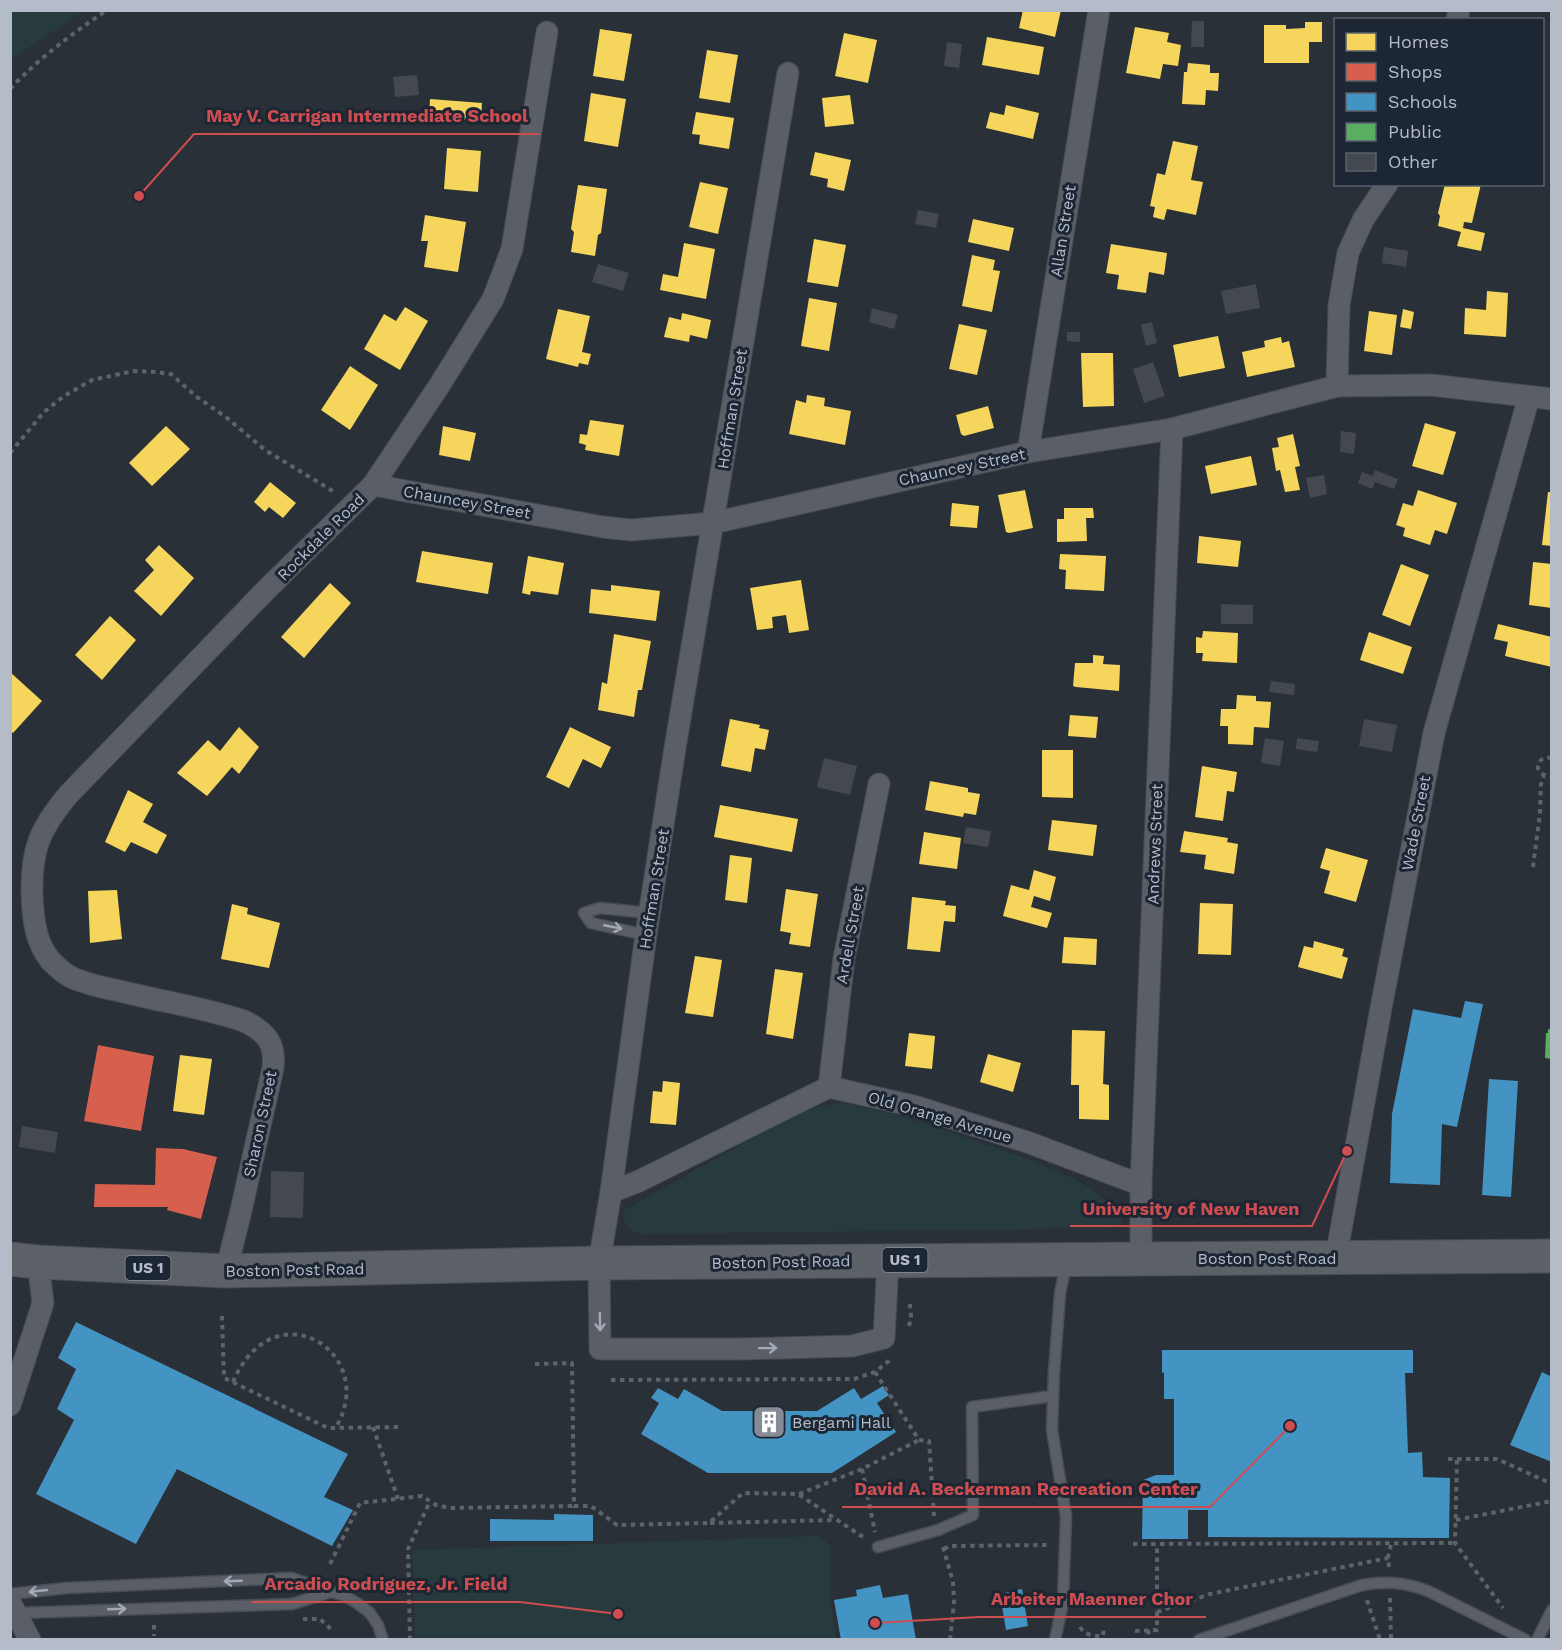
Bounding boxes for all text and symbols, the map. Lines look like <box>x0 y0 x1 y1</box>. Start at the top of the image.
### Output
legend <box>1334 18 1544 186</box>
text: Homes <box>1388 31 1449 52</box>
text: Shops <box>1388 61 1442 82</box>
text: Schools <box>1388 91 1457 112</box>
callout: May V. Carrigan Intermediate School <box>194 98 540 134</box>
text: May V. Carrigan Intermediate School <box>206 105 528 126</box>
text: Public <box>1388 121 1442 142</box>
text: Other <box>1388 151 1438 172</box>
street label: Allan Street <box>1046 183 1080 278</box>
street label: Hoffman Street <box>713 347 751 470</box>
street label: Chauncey Street <box>897 444 1027 490</box>
street label: Chauncey Street <box>402 481 532 523</box>
street label: Rockdale Road <box>273 489 369 585</box>
street label: Wade Street <box>1397 773 1435 872</box>
street label: Andrews Street <box>1143 783 1167 905</box>
street label: Hoffman Street <box>635 827 673 950</box>
street label: Ardell Street <box>832 884 868 985</box>
one-way arrow <box>602 922 622 933</box>
street label: Sharon Street <box>239 1069 281 1179</box>
street label: Old Orange Avenue <box>866 1087 1014 1147</box>
callout: University of New Haven <box>1070 1190 1312 1226</box>
text: University of New Haven <box>1083 1198 1300 1219</box>
road number: US 1 <box>882 1248 928 1272</box>
street label: Boston Post Road <box>1197 1249 1337 1268</box>
street label: Boston Post Road <box>711 1251 851 1273</box>
road number: US 1 <box>126 1256 170 1280</box>
street label: Boston Post Road <box>225 1259 365 1281</box>
one-way arrow <box>594 1311 606 1331</box>
one-way arrow <box>757 1342 777 1354</box>
building icon: Bergami Hall <box>751 1404 787 1440</box>
place label: Bergami Hall <box>792 1413 891 1432</box>
callout: David A. Beckerman Recreation Center <box>842 1471 1210 1507</box>
text: David A. Beckerman Recreation Center <box>854 1478 1198 1499</box>
callout: Arcadio Rodriguez, Jr. Field <box>252 1566 520 1602</box>
text: Arcadio Rodriguez, Jr. Field <box>264 1573 508 1594</box>
one-way arrow <box>223 1575 243 1587</box>
callout: Arbeiter Maenner Chor <box>979 1581 1206 1617</box>
one-way arrow <box>29 1586 49 1597</box>
text: Arbeiter Maenner Chor <box>991 1588 1193 1609</box>
one-way arrow <box>107 1603 127 1615</box>

